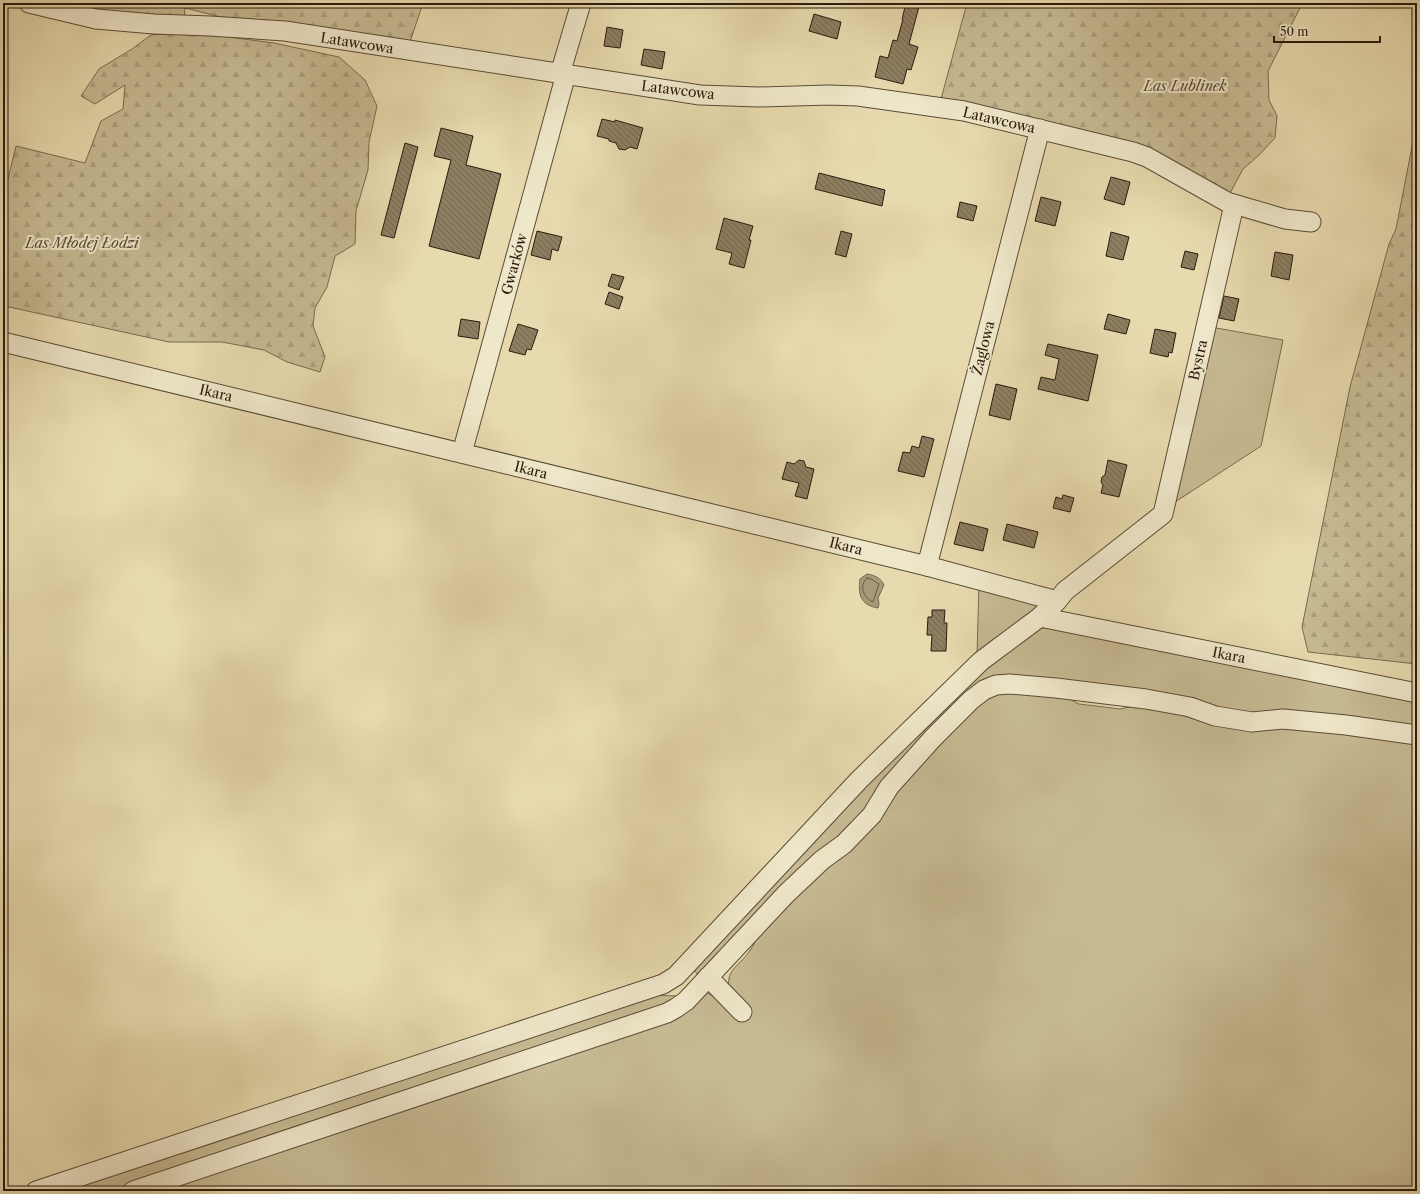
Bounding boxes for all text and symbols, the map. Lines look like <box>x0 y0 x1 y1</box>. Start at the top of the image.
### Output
scale bar <box>1274 18 1380 44</box>
text: 50 m <box>1280 24 1309 39</box>
street label: Latawcowa <box>319 28 395 58</box>
street label: Latawcowa <box>640 77 716 104</box>
park label: Las Lublinek <box>1142 77 1227 95</box>
street label: Latawcowa <box>961 103 1038 137</box>
street label: Gwarków <box>497 231 531 297</box>
park label: Las Młodej Łodzi <box>24 234 140 252</box>
street label: Żaglowa <box>968 318 999 377</box>
street label: Bystra <box>1185 337 1212 382</box>
street label: Ikara <box>198 380 235 406</box>
street label: Ikara <box>512 457 550 483</box>
street label: Ikara <box>827 533 865 559</box>
street label: Ikara <box>1211 643 1248 667</box>

